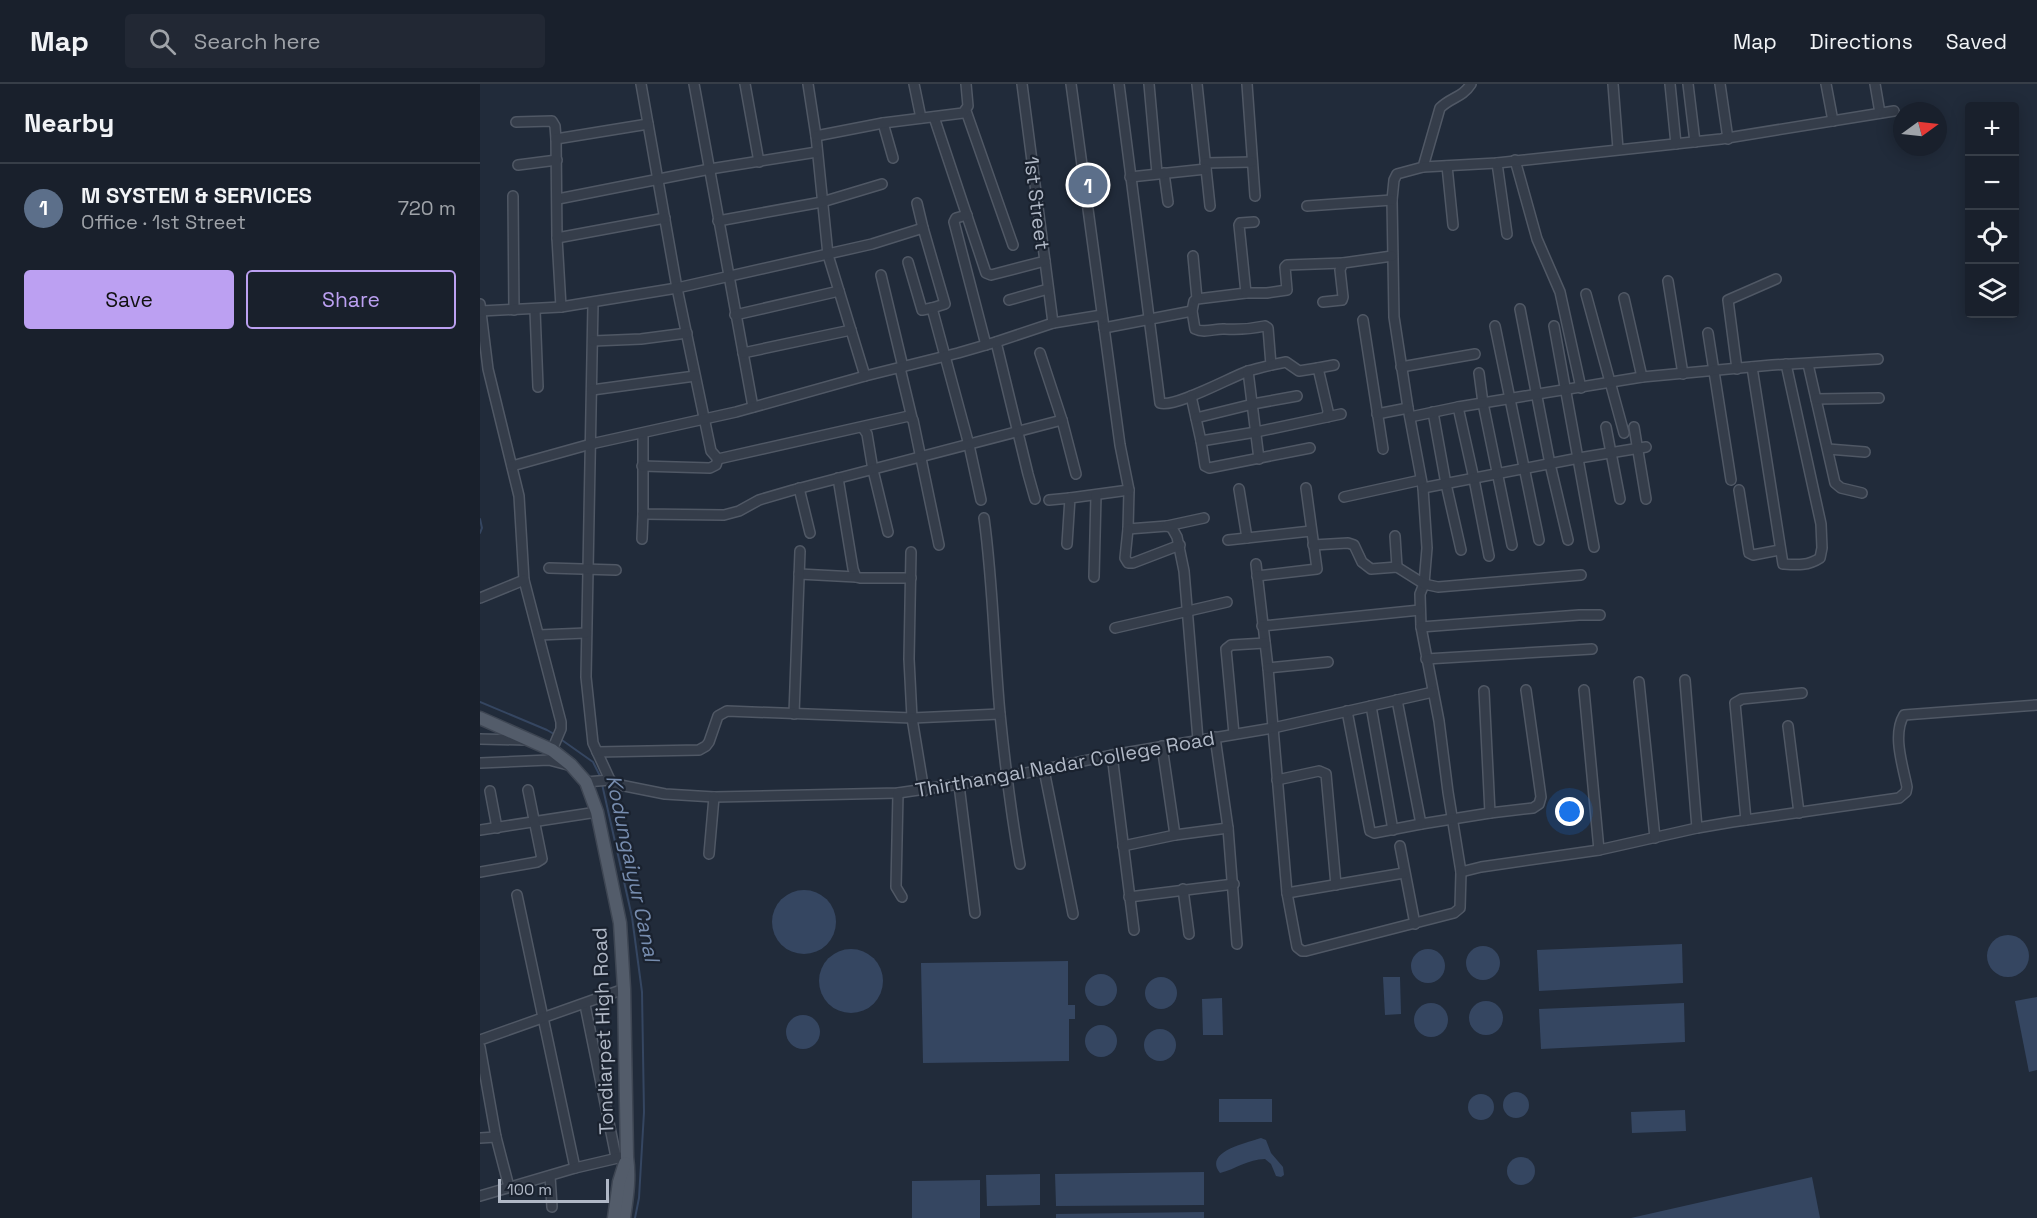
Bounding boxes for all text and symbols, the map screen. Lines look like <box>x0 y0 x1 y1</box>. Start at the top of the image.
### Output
search box <box>125 14 545 68</box>
text: Map <box>30 23 89 59</box>
icon: search <box>146 25 179 58</box>
text: Search here <box>194 27 321 55</box>
text: Map <box>1733 28 1777 55</box>
text: Directions <box>1810 28 1913 55</box>
text: Saved <box>1946 28 2007 55</box>
north arrow <box>1893 102 1947 156</box>
map controls <box>1965 102 2019 318</box>
button: + <box>1965 102 2019 156</box>
text: Nearby <box>24 106 114 140</box>
street label: 1st Street <box>1018 155 1056 251</box>
button: − <box>1965 156 2019 210</box>
pin: 1 <box>1068 162 1108 208</box>
text: M SYSTEM & SERVICES <box>81 181 312 209</box>
text: 1 <box>39 195 48 221</box>
text: 720 m <box>398 195 456 221</box>
text: Office · 1st Street <box>81 209 246 235</box>
button: locate <box>1965 210 2019 264</box>
button: layers <box>1965 264 2019 318</box>
button: Save <box>24 270 234 329</box>
button: Share <box>246 270 456 329</box>
street label: Thirthangal Nadar College Road <box>913 725 1217 803</box>
water label: Kodungaiyur Canal <box>600 772 667 967</box>
your location <box>1555 797 1584 826</box>
street label: Tondiarpet High Road <box>586 927 620 1135</box>
scale bar <box>498 1176 609 1204</box>
text: 100 m <box>507 1179 552 1200</box>

